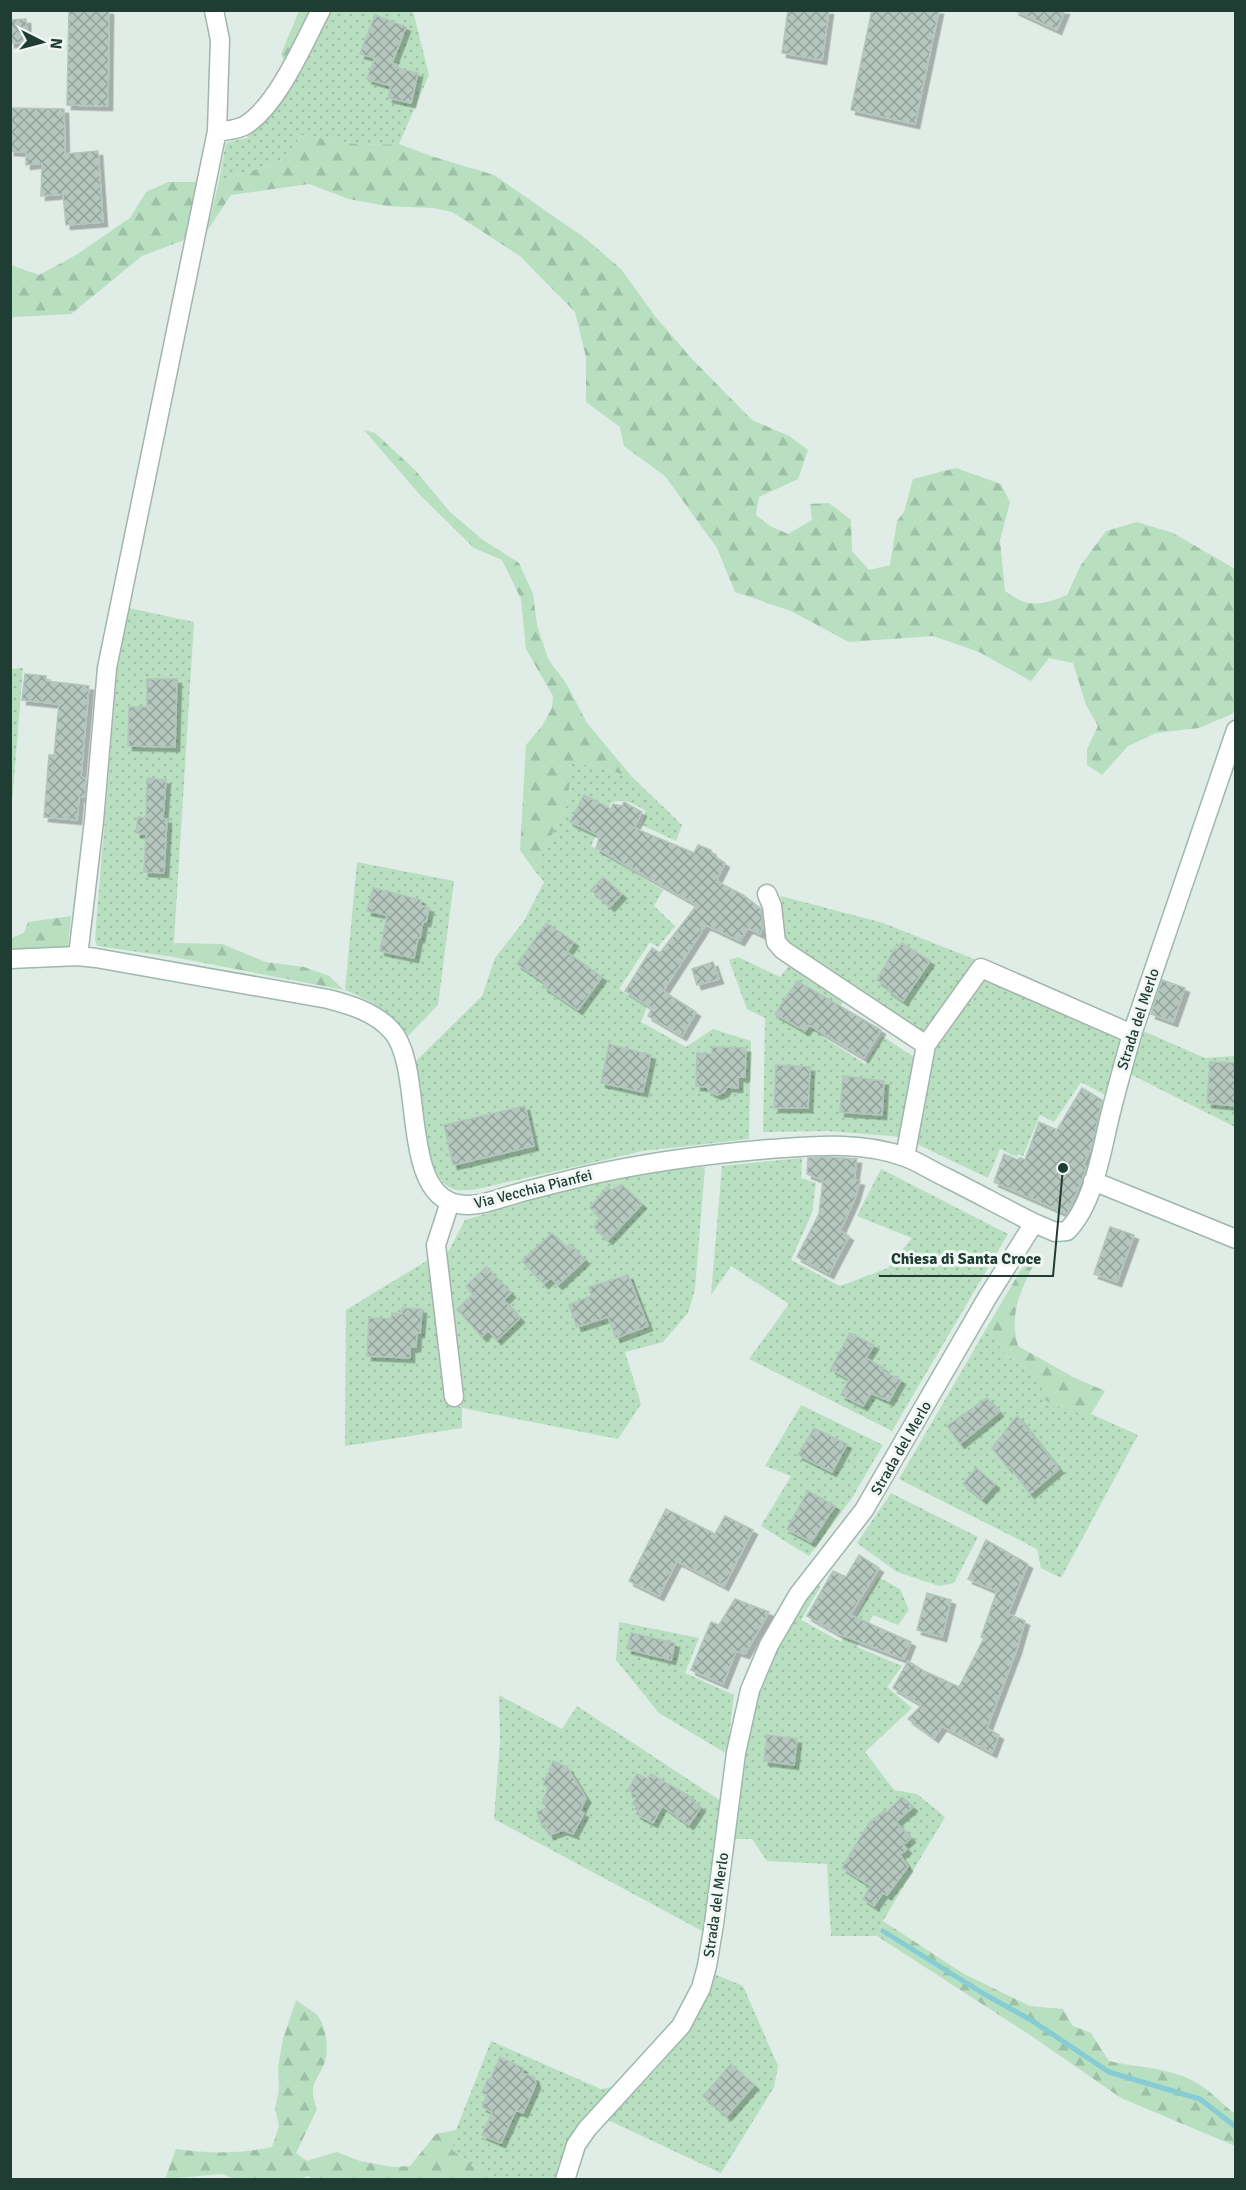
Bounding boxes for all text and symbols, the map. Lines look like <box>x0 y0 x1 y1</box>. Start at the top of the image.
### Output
north arrow <box>12 12 72 72</box>
text: N <box>45 37 66 50</box>
street label: Strada del Merlo <box>1113 966 1163 1072</box>
street label: Via Vecchia Pianfei <box>472 1166 594 1212</box>
callout: Chiesa di Santa Croce <box>879 1242 1053 1276</box>
text: Chiesa di Santa Croce <box>891 1249 1041 1269</box>
street label: Strada del Merlo <box>867 1398 935 1498</box>
street label: Strada del Merlo <box>700 1851 732 1959</box>

